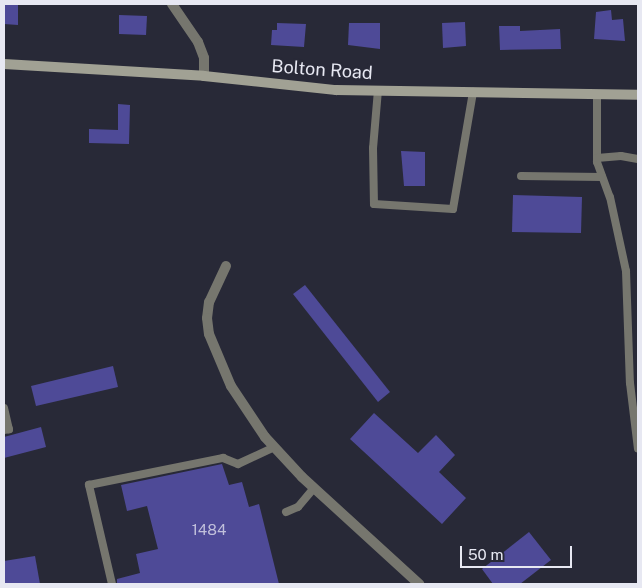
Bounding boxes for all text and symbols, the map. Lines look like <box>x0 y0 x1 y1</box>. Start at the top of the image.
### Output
street label: Bolton Road <box>271 56 373 84</box>
house number: 1484 <box>192 521 226 539</box>
scale bar <box>462 536 574 568</box>
text: 50 m <box>468 546 503 563</box>

